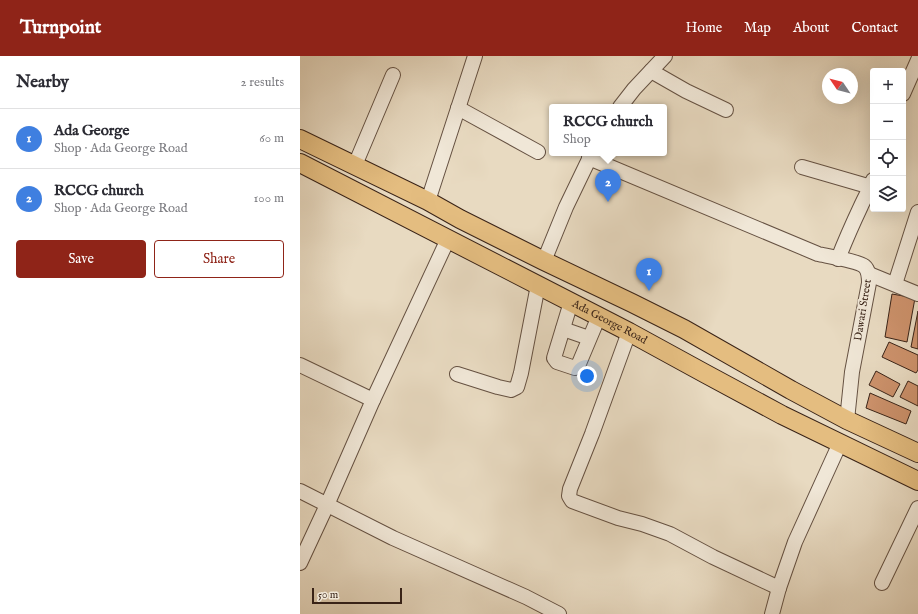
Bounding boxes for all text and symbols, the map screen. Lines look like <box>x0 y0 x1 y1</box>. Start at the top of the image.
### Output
text: Turnpoint <box>20 16 101 40</box>
text: Home <box>686 19 722 37</box>
text: Map <box>744 19 771 37</box>
text: About <box>793 19 829 37</box>
text: Contact <box>851 19 898 37</box>
north arrow <box>822 68 858 104</box>
map controls <box>870 68 906 212</box>
button: + <box>870 68 906 104</box>
text: Nearby <box>16 72 69 93</box>
text: 2 results <box>240 74 284 91</box>
popup <box>549 104 667 156</box>
button: − <box>870 104 906 140</box>
text: RCCG church <box>563 112 653 131</box>
text: Ada George <box>54 121 129 140</box>
text: 1 <box>27 130 31 147</box>
text: 60 m <box>259 130 284 147</box>
text: Shop <box>563 131 591 148</box>
text: Shop · Ada George Road <box>54 140 188 157</box>
button: locate <box>870 140 906 176</box>
pin: 2 <box>595 169 621 202</box>
button: layers <box>870 176 906 212</box>
text: RCCG church <box>54 181 144 200</box>
text: 2 <box>26 190 32 207</box>
text: 100 m <box>254 190 284 207</box>
text: Shop · Ada George Road <box>54 200 188 217</box>
button: Save <box>16 240 146 278</box>
button: Share <box>154 240 284 278</box>
pin: 1 <box>636 258 662 291</box>
street label: Dawari Street <box>851 278 875 342</box>
street label: Ada George Road <box>569 296 650 348</box>
your location <box>577 366 597 386</box>
scale bar <box>312 586 402 605</box>
text: 50 m <box>318 588 338 602</box>

